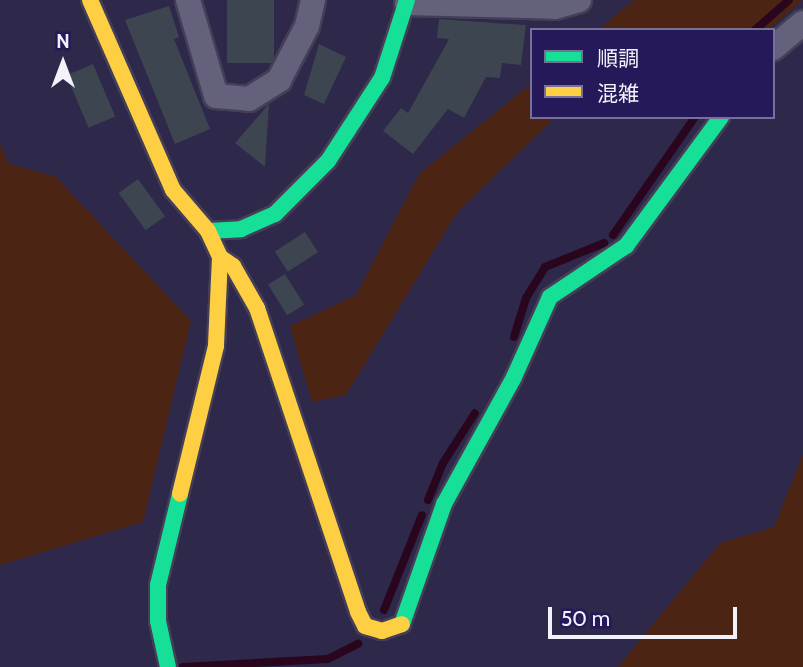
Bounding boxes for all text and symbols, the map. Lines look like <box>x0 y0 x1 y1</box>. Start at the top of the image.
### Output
north arrow <box>28 28 98 98</box>
legend <box>530 28 775 119</box>
text: N <box>56 30 70 53</box>
text: 順調 <box>597 46 639 71</box>
text: 混雑 <box>597 81 639 106</box>
scale bar <box>551 594 740 638</box>
text: 50 m <box>561 606 610 631</box>

